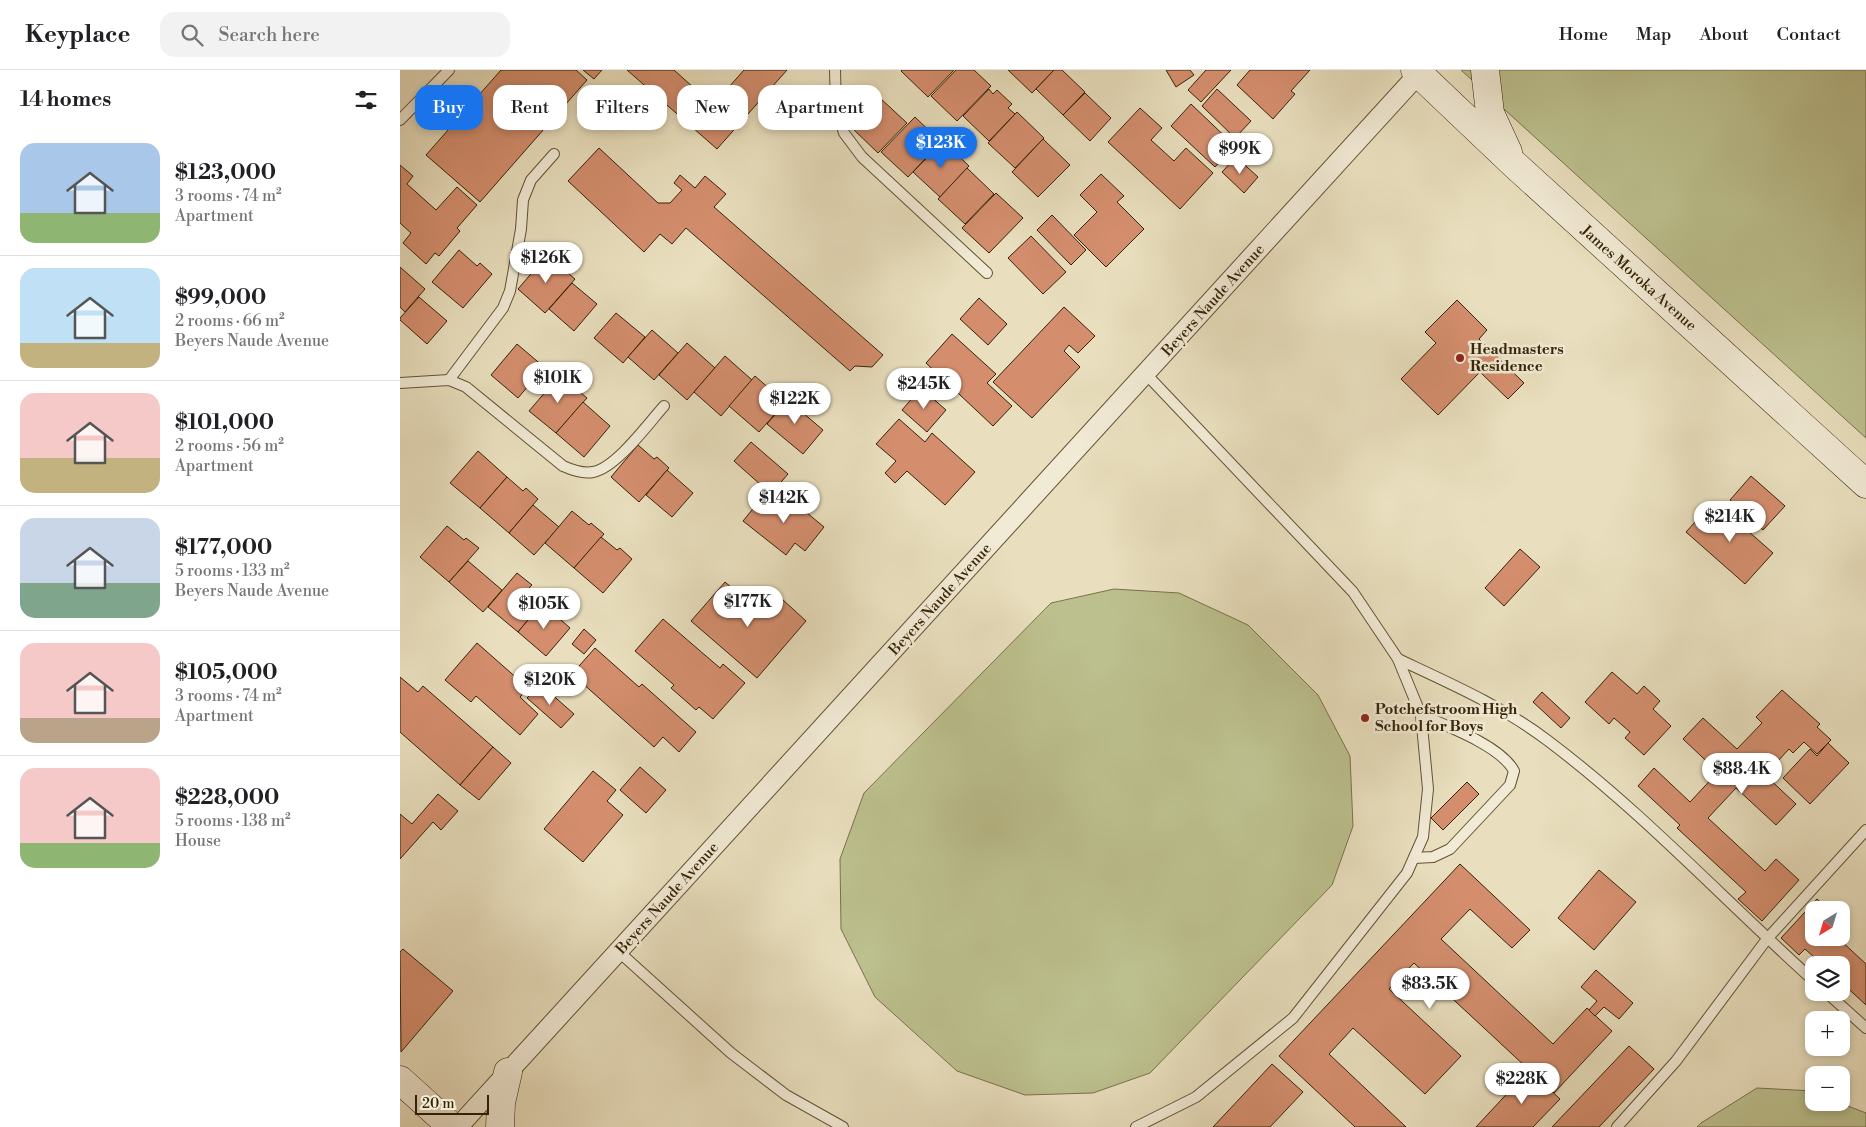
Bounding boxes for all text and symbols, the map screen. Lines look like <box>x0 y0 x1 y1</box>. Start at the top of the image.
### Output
search box <box>160 12 510 57</box>
text: Keyplace <box>25 20 130 50</box>
icon: search <box>178 21 206 49</box>
text: Search here <box>218 23 320 47</box>
text: Home <box>1559 23 1608 46</box>
text: Map <box>1636 23 1672 46</box>
text: About <box>1700 23 1749 46</box>
text: Contact <box>1777 23 1841 46</box>
chip: Buy <box>415 85 483 130</box>
chip: Rent <box>493 85 567 130</box>
chip: Filters <box>577 85 667 130</box>
chip: New <box>677 85 748 130</box>
chip: Apartment <box>758 85 882 130</box>
icon: filters <box>352 86 380 114</box>
text: 14 homes <box>20 87 111 113</box>
pin: $123K <box>906 126 976 169</box>
pin: $99K <box>1210 132 1270 175</box>
text: $123K <box>916 133 966 153</box>
text: $99K <box>1219 139 1261 159</box>
text: $123,000 <box>175 160 276 186</box>
icon: home <box>60 163 120 223</box>
text: 3 rooms · 74 m² <box>175 186 282 206</box>
text: Apartment <box>175 206 254 226</box>
street label: James Moroka Avenue <box>1576 221 1700 335</box>
street label: Beyers Naude Avenue <box>1157 240 1269 361</box>
pin: $126K <box>511 242 581 284</box>
text: $126K <box>521 248 571 268</box>
text: $99,000 <box>175 285 266 311</box>
icon: home <box>60 288 120 348</box>
text: 2 rooms · 66 m² <box>175 311 285 331</box>
text: Beyers Naude Avenue <box>175 331 329 351</box>
place label: Headmasters Residence <box>1470 340 1564 376</box>
marker: Headmasters Residence <box>1454 352 1466 364</box>
pin: $101K <box>523 362 593 404</box>
text: $101K <box>534 368 582 388</box>
pin: $245K <box>889 368 959 410</box>
text: $245K <box>897 374 951 394</box>
pin: $122K <box>760 382 830 425</box>
text: $122K <box>770 389 820 409</box>
text: $101,000 <box>175 410 274 436</box>
icon: home <box>60 413 120 473</box>
text: 2 rooms · 56 m² <box>175 436 284 456</box>
text: Apartment <box>175 456 254 476</box>
pin: $142K <box>749 482 819 524</box>
text: $142K <box>759 488 809 508</box>
pin: $214K <box>1695 500 1765 543</box>
text: $214K <box>1705 507 1755 527</box>
text: $177,000 <box>175 535 272 561</box>
icon: home <box>60 538 120 598</box>
street label: Beyers Naude Avenue <box>884 539 996 660</box>
text: 5 rooms · 133 m² <box>175 561 290 581</box>
text: Beyers Naude Avenue <box>175 581 329 601</box>
pin: $177K <box>713 586 783 628</box>
pin: $105K <box>509 588 579 630</box>
text: $177K <box>724 592 772 612</box>
text: $105K <box>518 594 570 614</box>
text: $105,000 <box>175 660 277 686</box>
icon: home <box>60 663 120 723</box>
pin: $120K <box>515 664 585 706</box>
text: $120K <box>524 670 576 690</box>
text: 3 rooms · 74 m² <box>175 686 282 706</box>
place label: Potchefstroom High School for Boys <box>1375 700 1518 736</box>
text: Apartment <box>175 706 254 726</box>
marker: Potchefstroom High School for Boys <box>1359 712 1371 724</box>
pin: $88.4K <box>1701 752 1783 795</box>
text: $88.4K <box>1713 759 1771 779</box>
text: $228,000 <box>175 785 279 811</box>
icon: home <box>60 788 120 848</box>
text: 5 rooms · 138 m² <box>175 811 291 831</box>
text: House <box>175 831 221 851</box>
street label: Beyers Naude Avenue <box>611 838 723 959</box>
north arrow <box>1805 901 1850 946</box>
map controls <box>1805 901 1850 1111</box>
button: layers <box>1805 956 1850 1001</box>
pin: $83.5K <box>1389 968 1471 1010</box>
text: $83.5K <box>1402 974 1458 994</box>
button: + <box>1805 1011 1850 1056</box>
pin: $228K <box>1487 1062 1557 1105</box>
button: − <box>1805 1066 1850 1111</box>
text: $228K <box>1496 1069 1548 1089</box>
scale bar <box>415 1092 489 1115</box>
text: 20 m <box>422 1095 454 1113</box>

